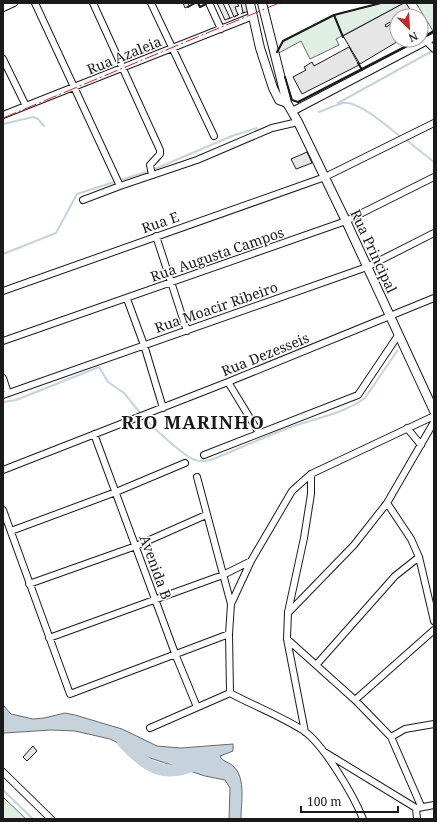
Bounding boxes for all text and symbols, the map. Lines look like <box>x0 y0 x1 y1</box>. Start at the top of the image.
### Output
north arrow <box>389 8 429 48</box>
text: N <box>406 29 421 46</box>
street label: Rua Azaleia <box>84 31 164 79</box>
street label: Rua Principal <box>346 206 402 297</box>
street label: Rua E <box>139 207 181 237</box>
street label: Rua Augusta Campos <box>148 222 286 286</box>
street label: Rua Moacir Ribeiro <box>152 277 280 337</box>
street label: Rua Dezesseis <box>218 328 312 380</box>
district label: RIO MARINHO <box>121 410 265 434</box>
street label: Avenida B <box>136 532 176 602</box>
scale bar <box>301 788 398 814</box>
text: 100 m <box>307 793 342 810</box>

